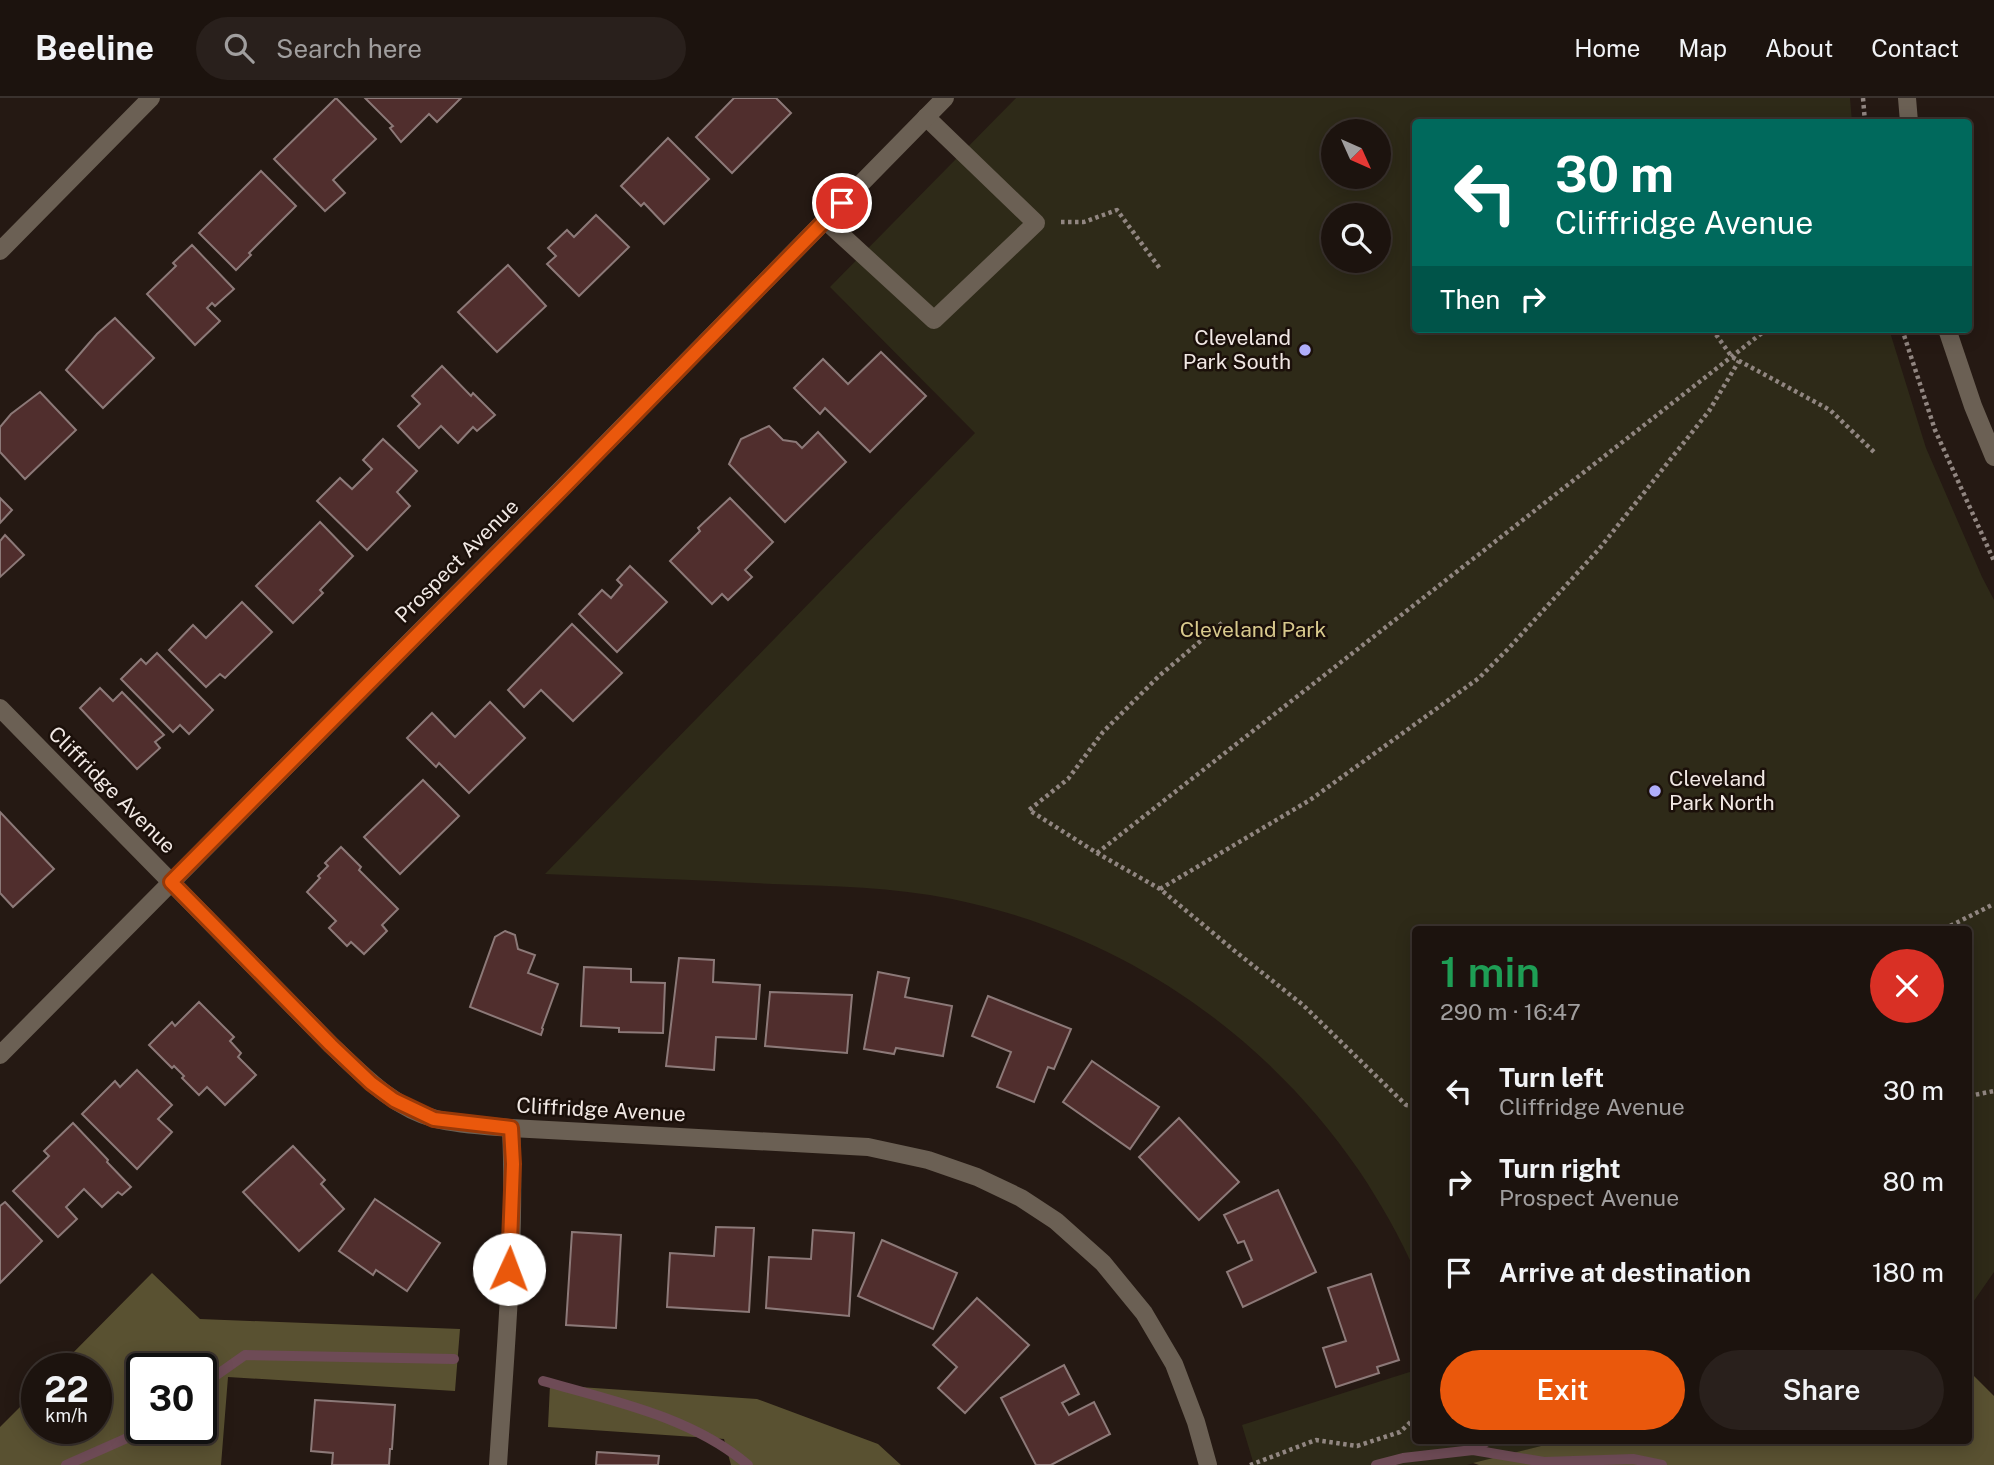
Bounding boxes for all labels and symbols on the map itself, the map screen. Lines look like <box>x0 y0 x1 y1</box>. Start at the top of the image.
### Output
north arrow <box>1321 119 1391 189</box>
pin <box>812 173 872 233</box>
place label: Cleveland Park South <box>1183 325 1291 374</box>
marker: Cleveland Park South <box>1297 342 1313 358</box>
street label: Prospect Avenue <box>390 494 524 628</box>
park label: Cleveland Park <box>1180 617 1327 642</box>
street label: Cliffridge Avenue <box>44 721 181 858</box>
place label: Cleveland Park North <box>1669 766 1775 815</box>
marker: Cleveland Park North <box>1647 783 1663 799</box>
street label: Cliffridge Avenue <box>516 1093 686 1126</box>
position arrow <box>472 1232 546 1306</box>
speed limit sign: 30 <box>126 1353 217 1444</box>

